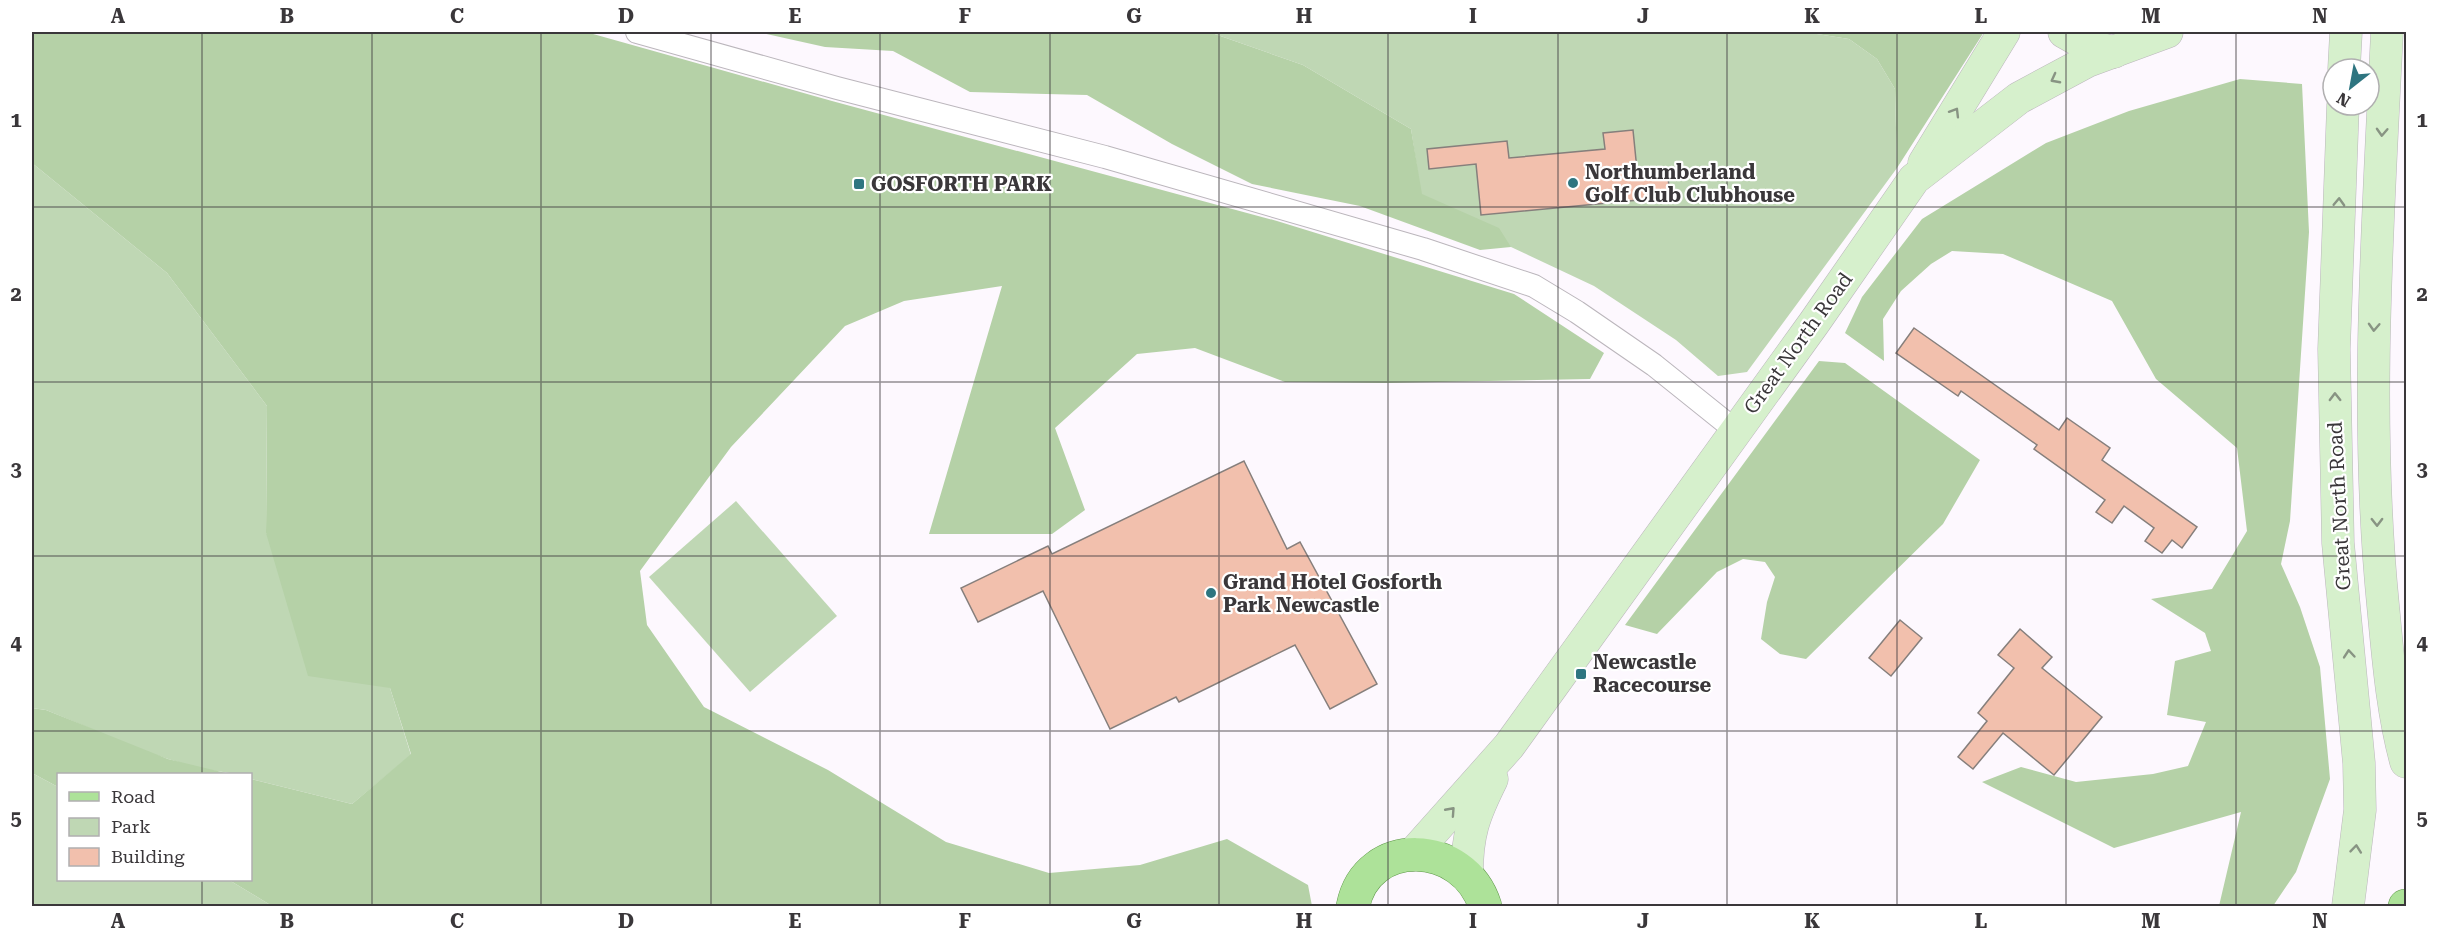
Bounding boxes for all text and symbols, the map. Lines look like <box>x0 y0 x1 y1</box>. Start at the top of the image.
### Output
text: A <box>111 4 126 28</box>
text: B <box>280 4 294 28</box>
text: C <box>450 4 464 28</box>
text: D <box>618 4 634 28</box>
text: E <box>789 4 802 28</box>
text: F <box>959 4 971 28</box>
text: G <box>1126 4 1142 28</box>
text: H <box>1296 4 1312 28</box>
text: I <box>1469 4 1477 28</box>
text: J <box>1637 4 1649 28</box>
text: K <box>1804 4 1820 28</box>
text: L <box>1975 4 1988 28</box>
text: M <box>2141 4 2161 28</box>
text: N <box>2312 4 2328 28</box>
north arrow <box>2321 57 2381 117</box>
one-way arrow <box>2051 72 2062 83</box>
text: N <box>2333 88 2354 111</box>
text: 1 <box>10 108 22 132</box>
one-way arrow <box>1948 108 1960 118</box>
text: 1 <box>2416 108 2428 132</box>
one-way arrow <box>2376 127 2389 136</box>
place label: Northumberland Golf Club Clubhouse <box>1585 160 1795 207</box>
place label: GOSFORTH PARK <box>871 172 1052 196</box>
marker: Northumberland Golf Club Clubhouse <box>1566 176 1580 190</box>
marker: GOSFORTH PARK <box>852 177 866 191</box>
one-way arrow <box>2333 197 2346 206</box>
street label: Great North Road <box>1739 267 1857 418</box>
text: 2 <box>10 282 22 306</box>
text: 2 <box>2416 282 2428 306</box>
one-way arrow <box>2367 322 2380 331</box>
one-way arrow <box>2328 392 2341 401</box>
street label: Great North Road <box>2323 421 2355 591</box>
text: 3 <box>10 457 22 481</box>
text: 3 <box>2416 457 2428 481</box>
one-way arrow <box>2370 517 2383 526</box>
place label: Grand Hotel Gosforth Park Newcastle <box>1223 570 1443 617</box>
marker: Grand Hotel Gosforth Park Newcastle <box>1204 586 1218 600</box>
text: 4 <box>10 631 22 655</box>
text: 4 <box>2416 631 2428 655</box>
place label: Newcastle Racecourse <box>1593 650 1712 697</box>
one-way arrow <box>2343 650 2356 659</box>
marker: Newcastle Racecourse <box>1574 667 1588 681</box>
legend <box>57 773 252 881</box>
text: Road <box>111 786 156 807</box>
text: 5 <box>10 806 22 830</box>
text: 5 <box>2416 806 2428 830</box>
one-way arrow <box>1444 807 1455 818</box>
text: Park <box>111 816 151 837</box>
one-way arrow <box>2349 844 2362 853</box>
text: Building <box>111 846 185 867</box>
text: A <box>111 909 126 933</box>
text: B <box>280 909 294 933</box>
text: C <box>450 909 464 933</box>
text: D <box>618 909 634 933</box>
text: E <box>789 909 802 933</box>
text: F <box>959 909 971 933</box>
text: G <box>1126 909 1142 933</box>
text: H <box>1296 909 1312 933</box>
text: I <box>1469 909 1477 933</box>
text: J <box>1637 909 1649 933</box>
text: K <box>1804 909 1820 933</box>
text: L <box>1975 909 1988 933</box>
text: M <box>2141 909 2161 933</box>
text: N <box>2312 909 2328 933</box>

